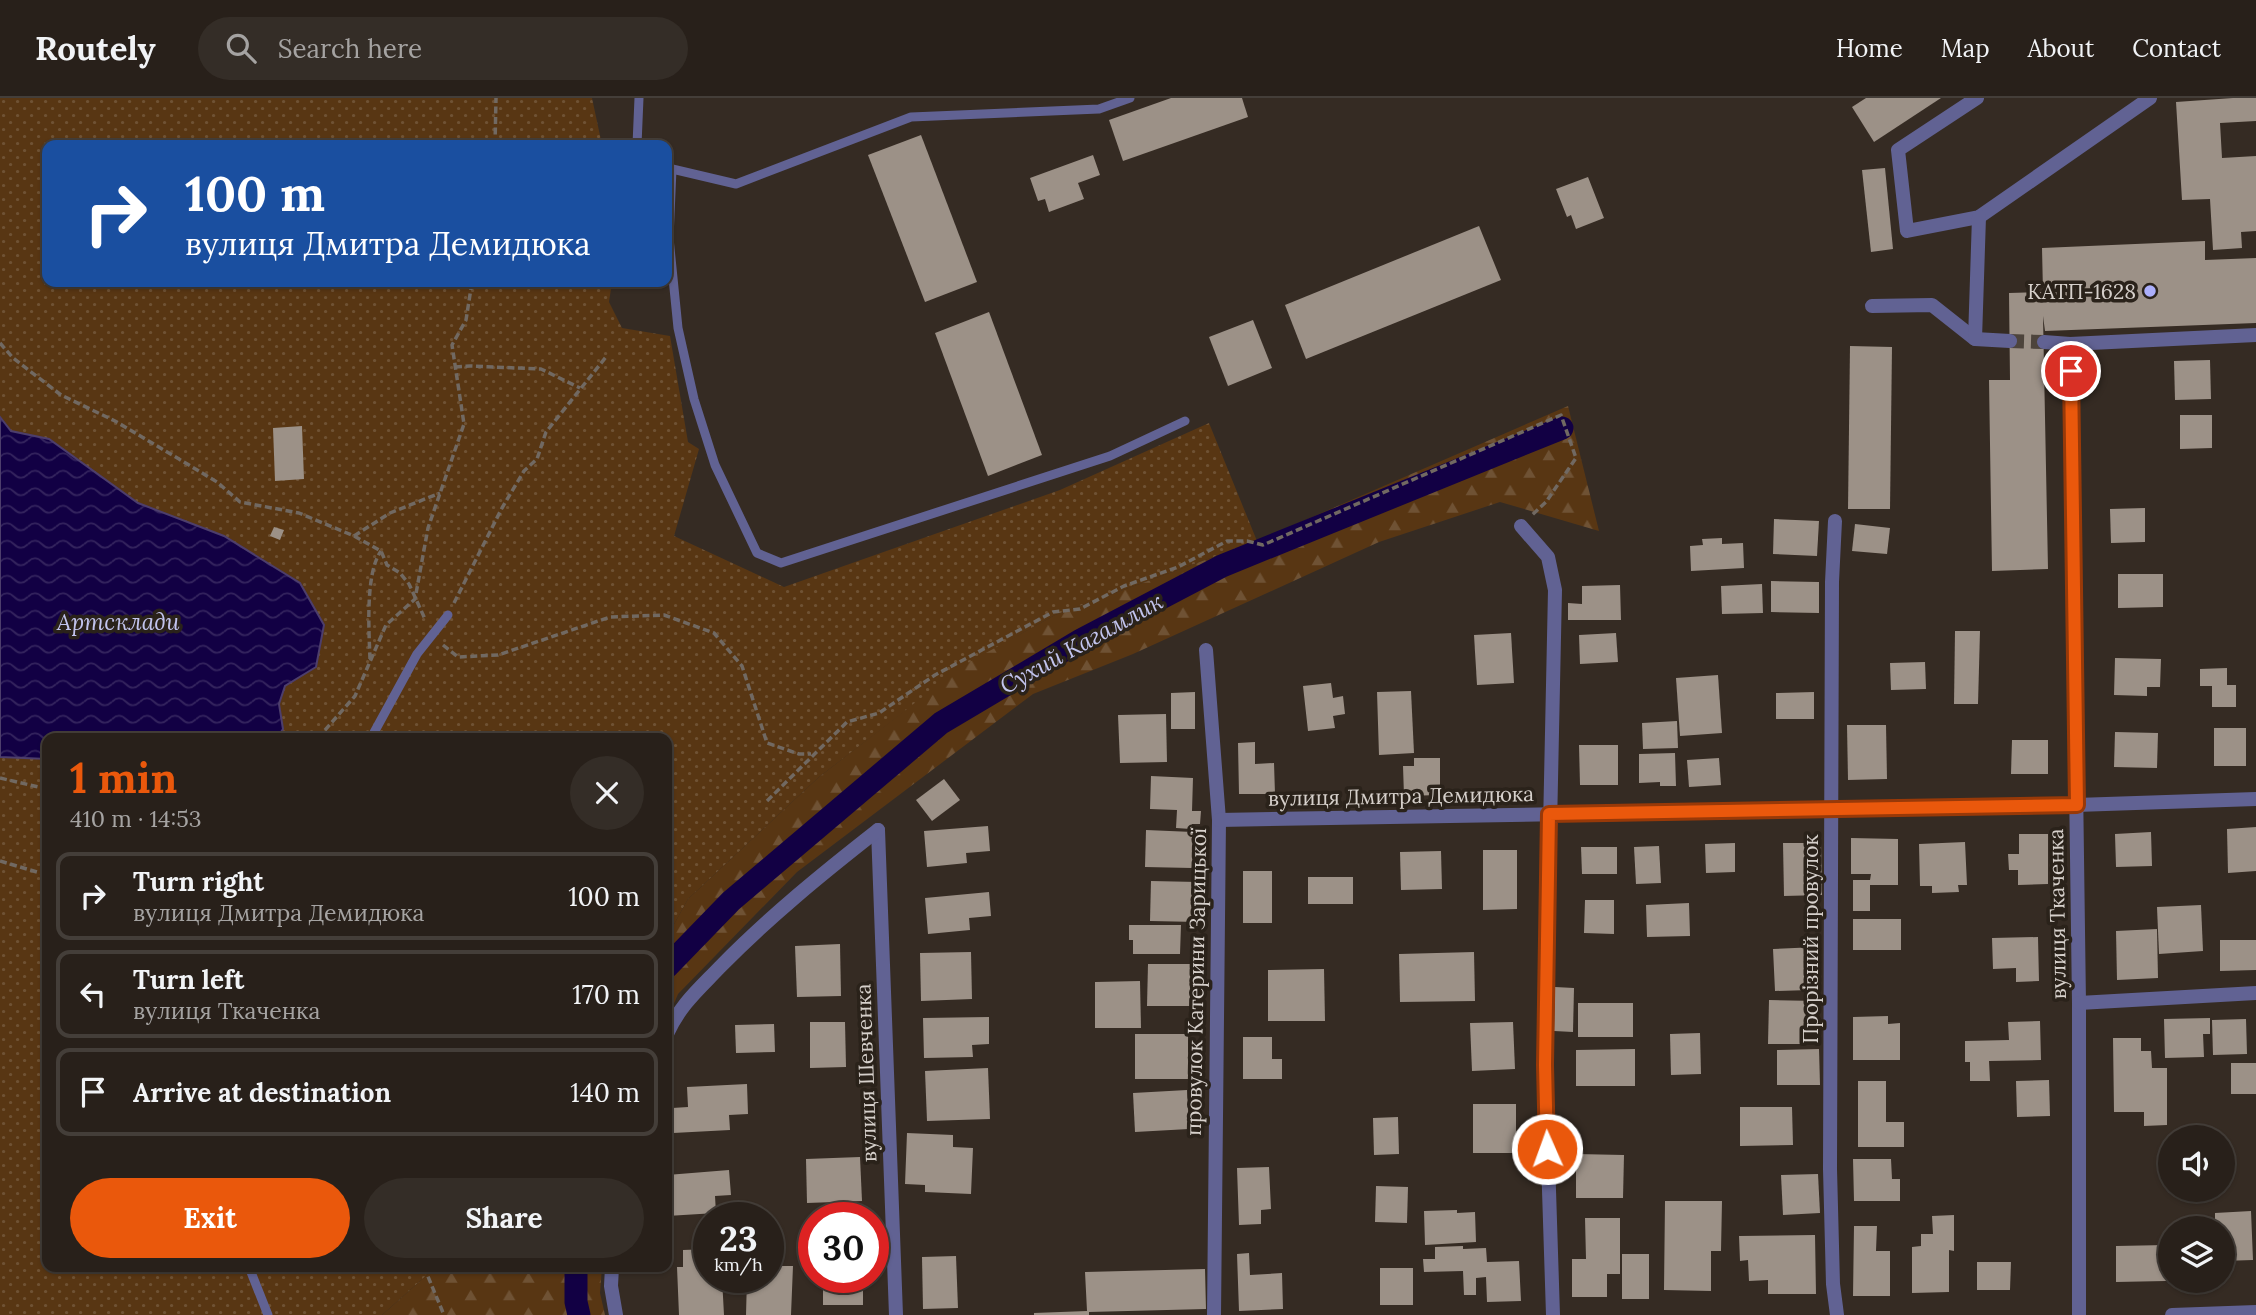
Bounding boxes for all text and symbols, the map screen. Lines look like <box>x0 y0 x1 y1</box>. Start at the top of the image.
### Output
search box <box>198 17 688 80</box>
text: Routely <box>35 27 156 69</box>
icon: search <box>222 29 260 67</box>
text: Search here <box>278 32 422 65</box>
text: Home <box>1836 33 1903 64</box>
text: Map <box>1941 33 1990 64</box>
text: About <box>2028 33 2094 64</box>
text: Contact <box>2132 33 2221 64</box>
text: 100 m <box>185 162 325 224</box>
icon: right <box>70 168 161 259</box>
text: вулиця Дмитра Демидюка <box>185 223 590 264</box>
place label: КАТП-1628 <box>2027 278 2136 305</box>
marker: КАТП-1628 <box>2142 283 2158 299</box>
pin <box>2041 341 2101 401</box>
icon: arrive <box>2052 352 2090 390</box>
water label: Сухий Кагамлик <box>994 586 1168 700</box>
water label: Артсклади <box>56 607 180 636</box>
text: 1 min <box>70 751 177 805</box>
button: close <box>570 756 644 830</box>
street label: вулиця Дмитра Демидюка <box>1268 780 1534 812</box>
text: 410 m · 14:53 <box>70 804 202 833</box>
street label: провулок Катерини Зарицької <box>1180 828 1212 1136</box>
street label: вулиця Ткаченка <box>2042 828 2072 1000</box>
street label: Прорізний провулок <box>1797 834 1824 1044</box>
text: Turn right <box>133 865 264 898</box>
icon: right <box>74 877 112 915</box>
text: 100 m <box>568 880 640 913</box>
text: вулиця Дмитра Демидюка <box>133 898 424 927</box>
text: Turn left <box>133 963 244 996</box>
icon: left <box>74 975 112 1013</box>
text: 170 m <box>572 978 640 1011</box>
street label: вулиця Шевченка <box>849 983 883 1163</box>
text: вулиця Ткаченка <box>133 996 320 1025</box>
icon: arrive <box>74 1073 112 1111</box>
text: Arrive at destination <box>133 1076 391 1109</box>
text: 140 m <box>570 1076 640 1109</box>
position arrow <box>1510 1112 1584 1186</box>
map controls <box>2158 1125 2235 1293</box>
button: sound <box>2158 1125 2235 1202</box>
button: Exit <box>70 1178 350 1258</box>
button: Share <box>364 1178 644 1258</box>
speed limit sign: 30 <box>798 1202 889 1293</box>
text: 23 <box>719 1216 758 1261</box>
button: layers <box>2158 1216 2235 1293</box>
text: km/h <box>714 1253 763 1276</box>

